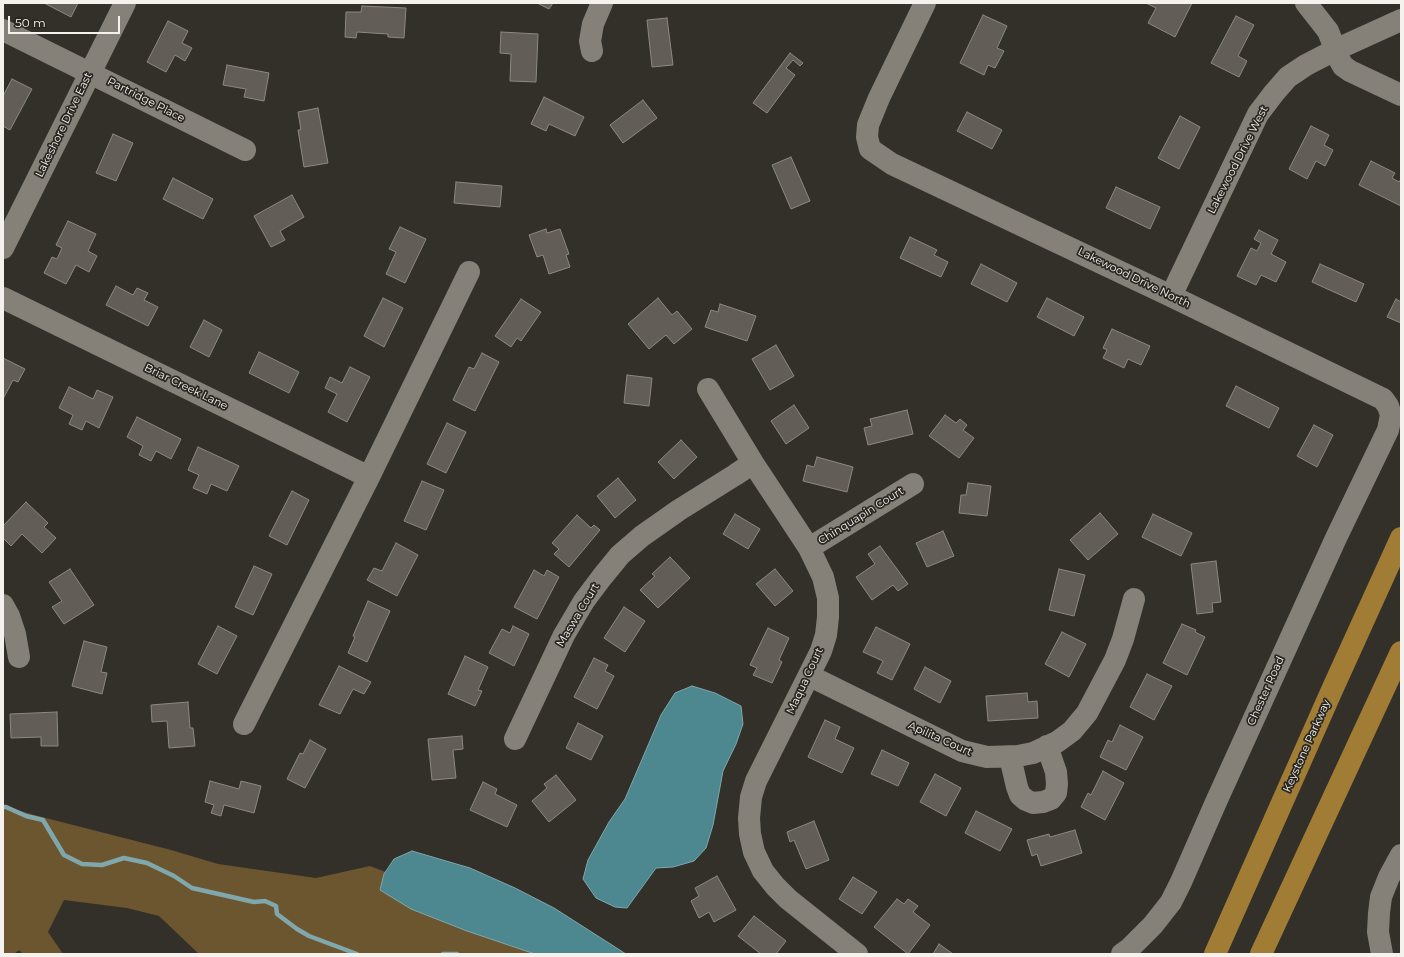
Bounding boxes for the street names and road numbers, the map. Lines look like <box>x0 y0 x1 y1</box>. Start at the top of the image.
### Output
street label: Lakeshore Drive East <box>33 71 95 179</box>
street label: Partridge Place <box>105 75 187 125</box>
street label: Lakewood Drive West <box>1205 104 1271 216</box>
street label: Lakewood Drive North <box>1076 245 1192 311</box>
street label: Briar Creek Lane <box>142 361 230 413</box>
street label: Chinquapin Court <box>816 484 906 548</box>
street label: Maswa Court <box>554 581 602 649</box>
street label: Maqua Court <box>784 646 826 716</box>
street label: Chester Road <box>1245 654 1287 728</box>
street label: Keystone Parkway <box>1281 698 1333 794</box>
street label: Apilita Court <box>906 719 974 759</box>

